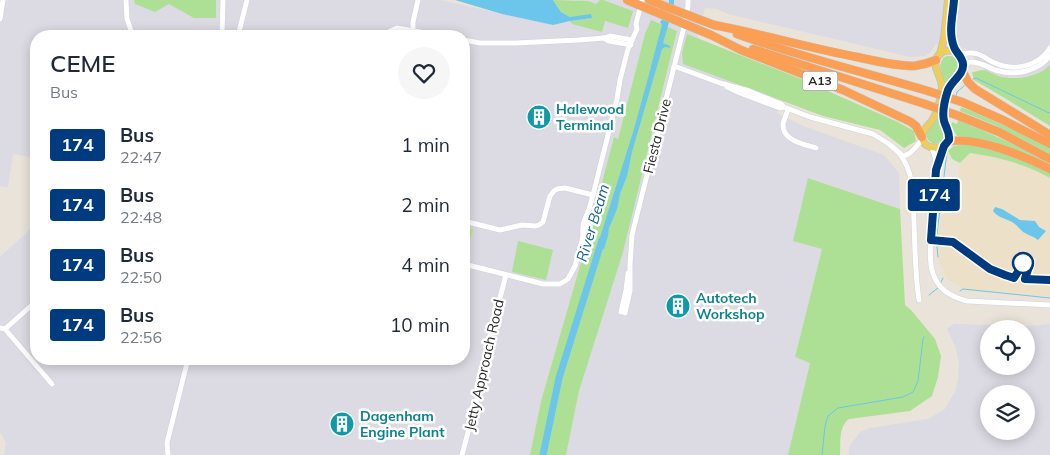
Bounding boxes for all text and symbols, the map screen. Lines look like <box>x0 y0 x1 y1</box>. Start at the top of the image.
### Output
button: heart <box>398 47 450 99</box>
text: CEME <box>50 48 116 78</box>
road number: A13 <box>802 72 838 90</box>
text: Bus <box>50 82 78 102</box>
street label: Fiesta Drive <box>639 97 675 175</box>
place label: Halewood Terminal <box>556 100 624 134</box>
building icon: Halewood Terminal <box>526 104 552 130</box>
text: Bus <box>120 123 154 147</box>
text: 174 <box>61 133 94 156</box>
text: 1 min <box>401 133 450 157</box>
text: 22:47 <box>120 147 162 167</box>
line badge: 174 <box>905 179 963 211</box>
water label: River Beam <box>572 182 613 264</box>
text: Bus <box>120 183 154 207</box>
text: 174 <box>918 183 950 206</box>
text: 174 <box>61 193 94 216</box>
text: 2 min <box>401 193 450 217</box>
text: 22:48 <box>120 207 162 227</box>
text: Bus <box>120 243 154 267</box>
unlabelled marker <box>1012 252 1034 274</box>
text: 174 <box>61 253 94 276</box>
text: 4 min <box>401 253 450 277</box>
text: 22:50 <box>120 267 162 287</box>
place label: Autotech Workshop <box>696 289 765 323</box>
building icon: Autotech Workshop <box>665 293 691 319</box>
street label: Jetty Approach Road <box>460 297 508 433</box>
text: Bus <box>120 303 154 327</box>
text: 174 <box>61 313 94 336</box>
text: 10 min <box>390 313 450 337</box>
map controls <box>980 320 1035 440</box>
button: locate <box>980 320 1035 375</box>
text: 22:56 <box>120 327 162 347</box>
button: layers <box>980 385 1035 440</box>
place label: Dagenham Engine Plant <box>360 407 445 441</box>
building icon: Dagenham Engine Plant <box>329 411 355 437</box>

